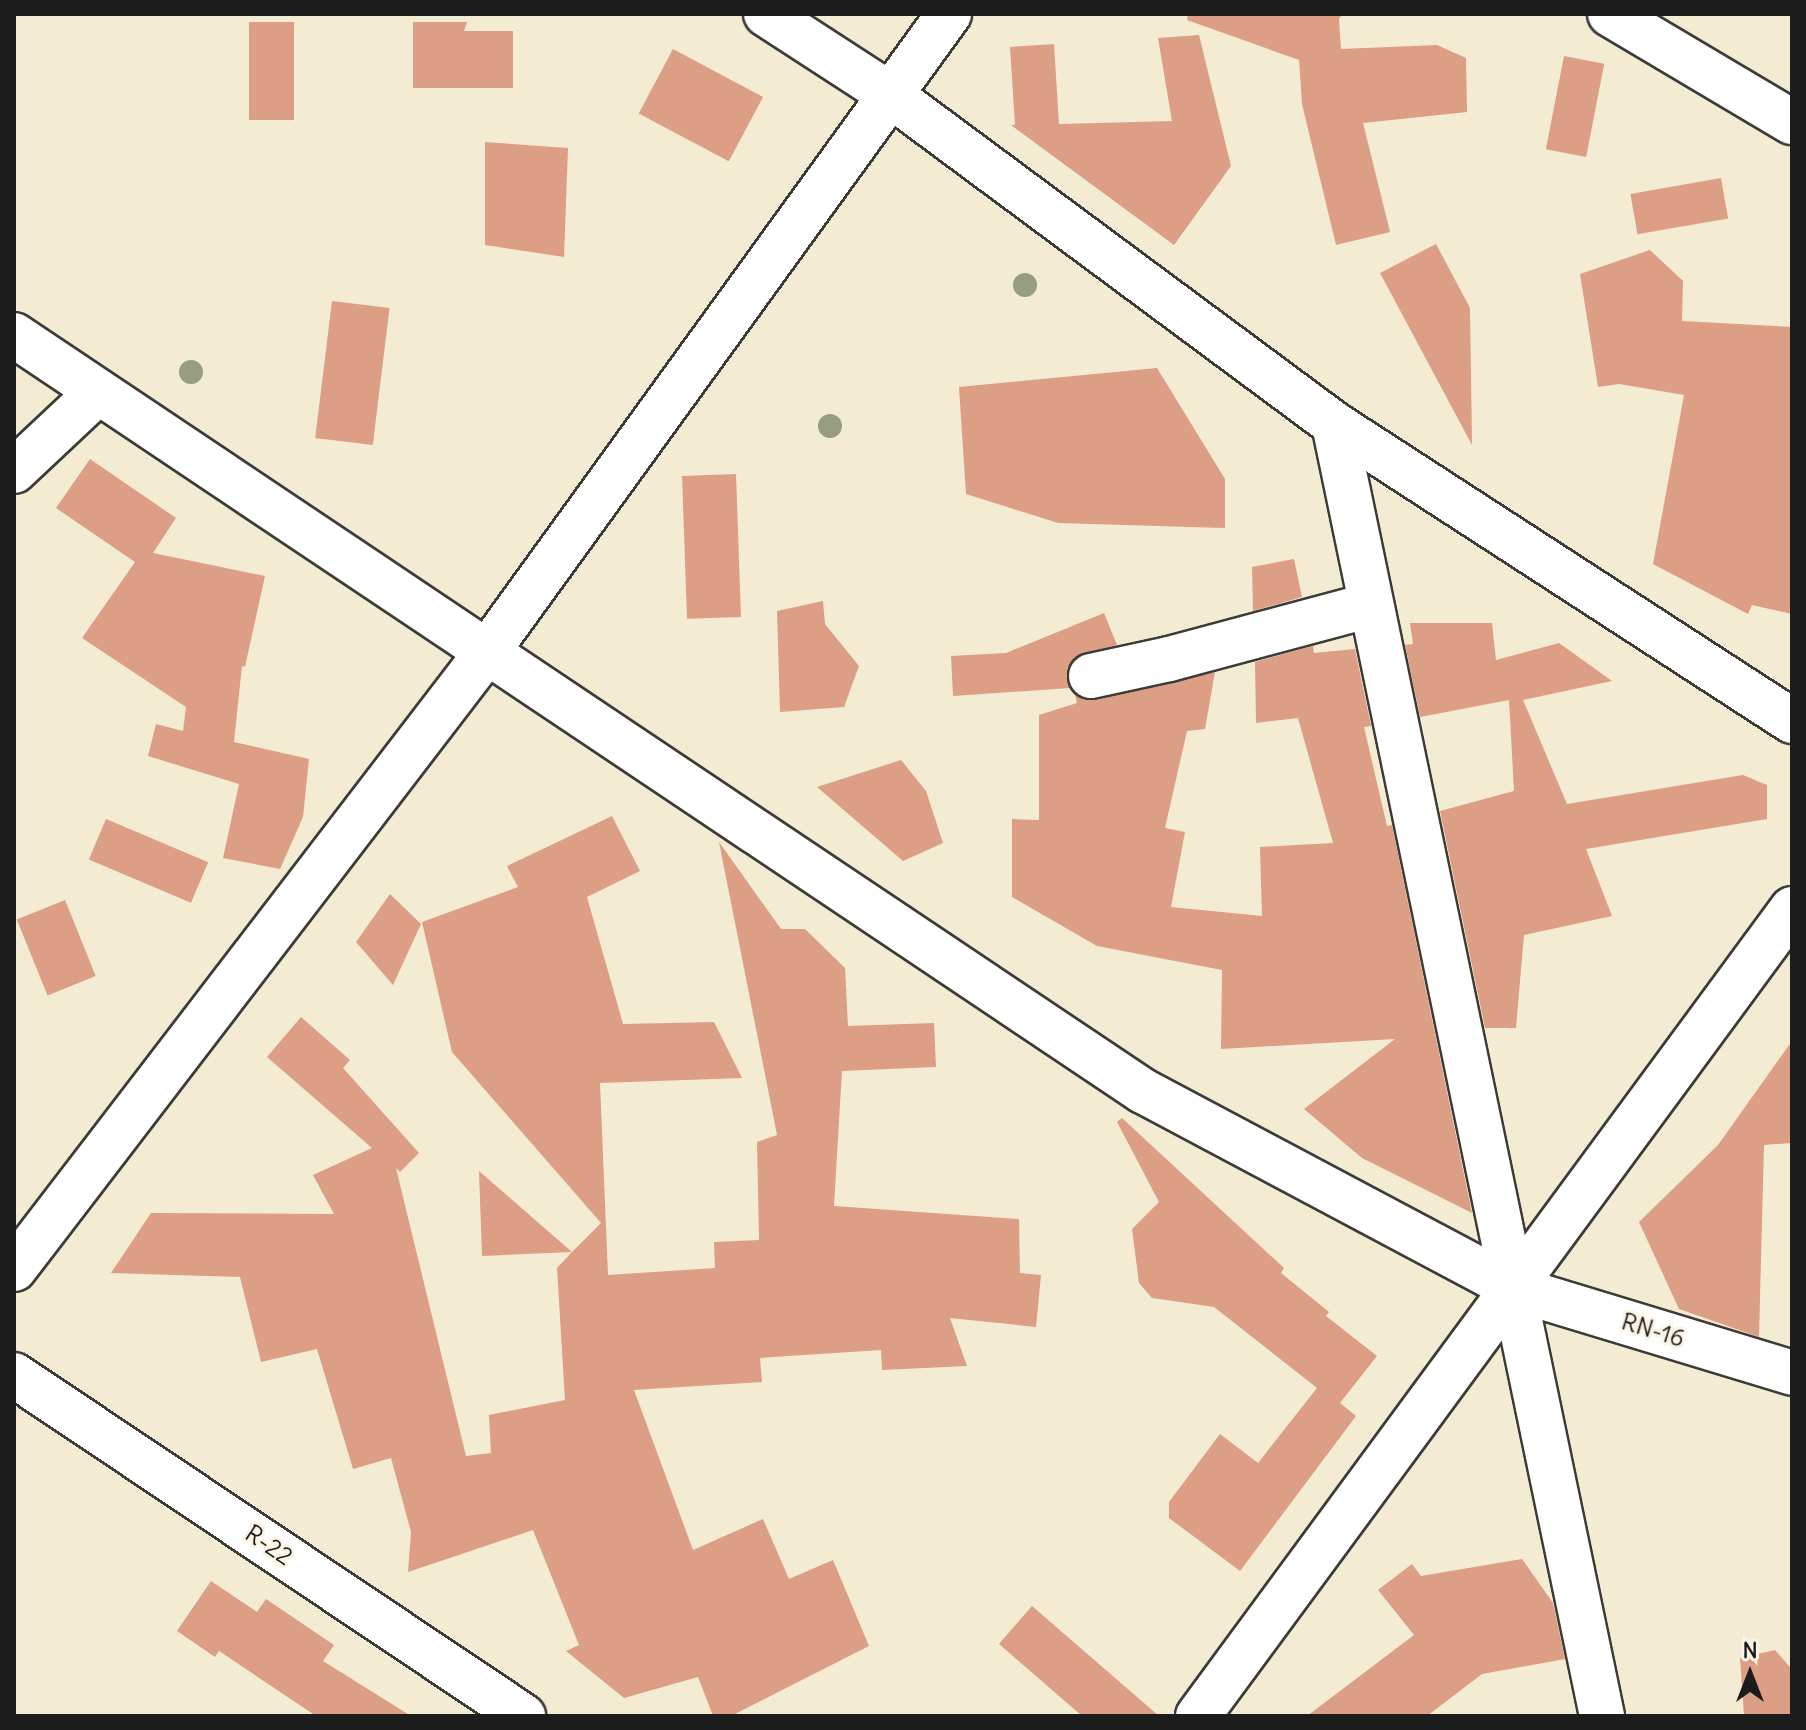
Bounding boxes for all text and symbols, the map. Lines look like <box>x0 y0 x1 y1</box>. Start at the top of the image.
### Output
street label: RN-16 <box>1618 1307 1688 1353</box>
street label: R-22 <box>240 1519 298 1571</box>
north arrow <box>1710 1634 1790 1714</box>
text: N <box>1742 1636 1758 1664</box>

